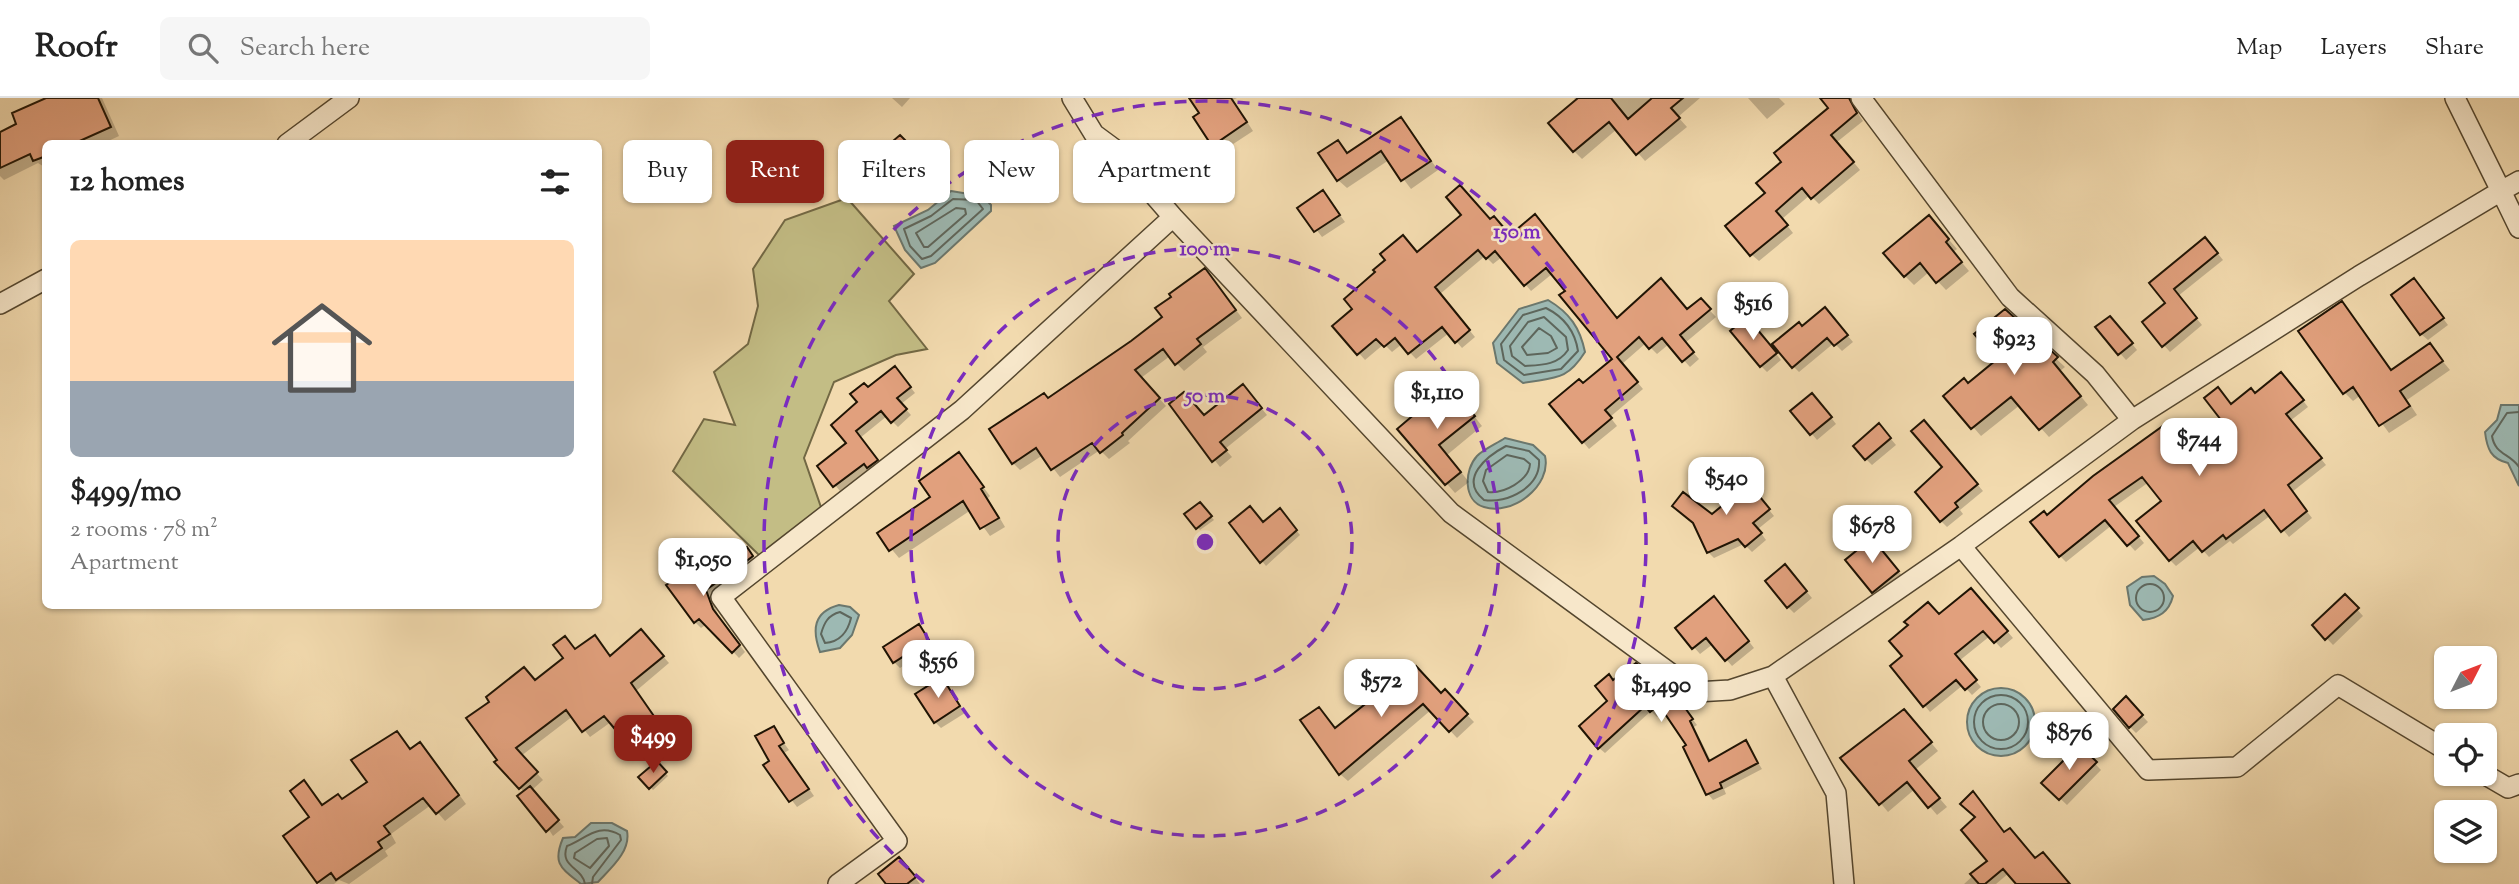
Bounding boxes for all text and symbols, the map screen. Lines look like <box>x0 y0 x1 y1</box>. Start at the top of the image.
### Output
search box <box>160 17 650 80</box>
text: Roofr <box>35 24 118 72</box>
icon: search <box>184 29 222 67</box>
text: Search here <box>240 30 370 67</box>
text: Map <box>2236 31 2282 65</box>
text: Layers <box>2320 31 2387 65</box>
text: Share <box>2425 31 2484 65</box>
chip: Buy <box>623 140 712 203</box>
chip: Rent <box>726 140 824 203</box>
chip: Filters <box>838 140 950 203</box>
chip: New <box>964 140 1059 203</box>
chip: Apartment <box>1073 140 1235 203</box>
text: 12 homes <box>70 161 185 204</box>
icon: filters <box>536 163 574 201</box>
text: 150 m <box>1493 218 1541 248</box>
text: 100 m <box>1180 235 1231 265</box>
pin: $516 <box>1712 282 1794 342</box>
icon: home <box>259 285 385 411</box>
text: $516 <box>1733 288 1773 321</box>
pin: $923 <box>1973 317 2055 377</box>
text: $923 <box>1992 323 2036 356</box>
pin: $1,110 <box>1380 372 1494 431</box>
text: $1,110 <box>1410 377 1464 410</box>
text: 50 m <box>1183 382 1226 412</box>
pin: $744 <box>2158 418 2240 478</box>
text: $744 <box>2176 424 2222 457</box>
pin: $540 <box>1685 458 1767 517</box>
text: $540 <box>1704 463 1748 496</box>
text: $499/mo <box>70 471 181 514</box>
pin: $678 <box>1831 505 1913 565</box>
text: $678 <box>1849 511 1895 544</box>
text: 2 rooms · 78 m² <box>70 514 218 547</box>
centre of rings <box>1193 530 1217 554</box>
pin: $1,050 <box>646 538 760 598</box>
text: $1,050 <box>674 544 732 577</box>
text: Apartment <box>70 547 179 580</box>
pin: $556 <box>897 640 979 700</box>
text: $556 <box>918 646 958 679</box>
north arrow <box>2434 646 2497 709</box>
map controls <box>2434 646 2497 863</box>
pin: $572 <box>1340 660 1422 719</box>
pin: $1,490 <box>1604 664 1718 724</box>
text: $572 <box>1360 665 1402 698</box>
text: $1,490 <box>1631 670 1691 703</box>
pin: $876 <box>2028 712 2110 772</box>
pin: $499 <box>612 716 694 775</box>
text: $876 <box>2046 718 2092 751</box>
text: $499 <box>630 721 676 754</box>
button: locate <box>2434 723 2497 786</box>
button: layers <box>2434 800 2497 863</box>

